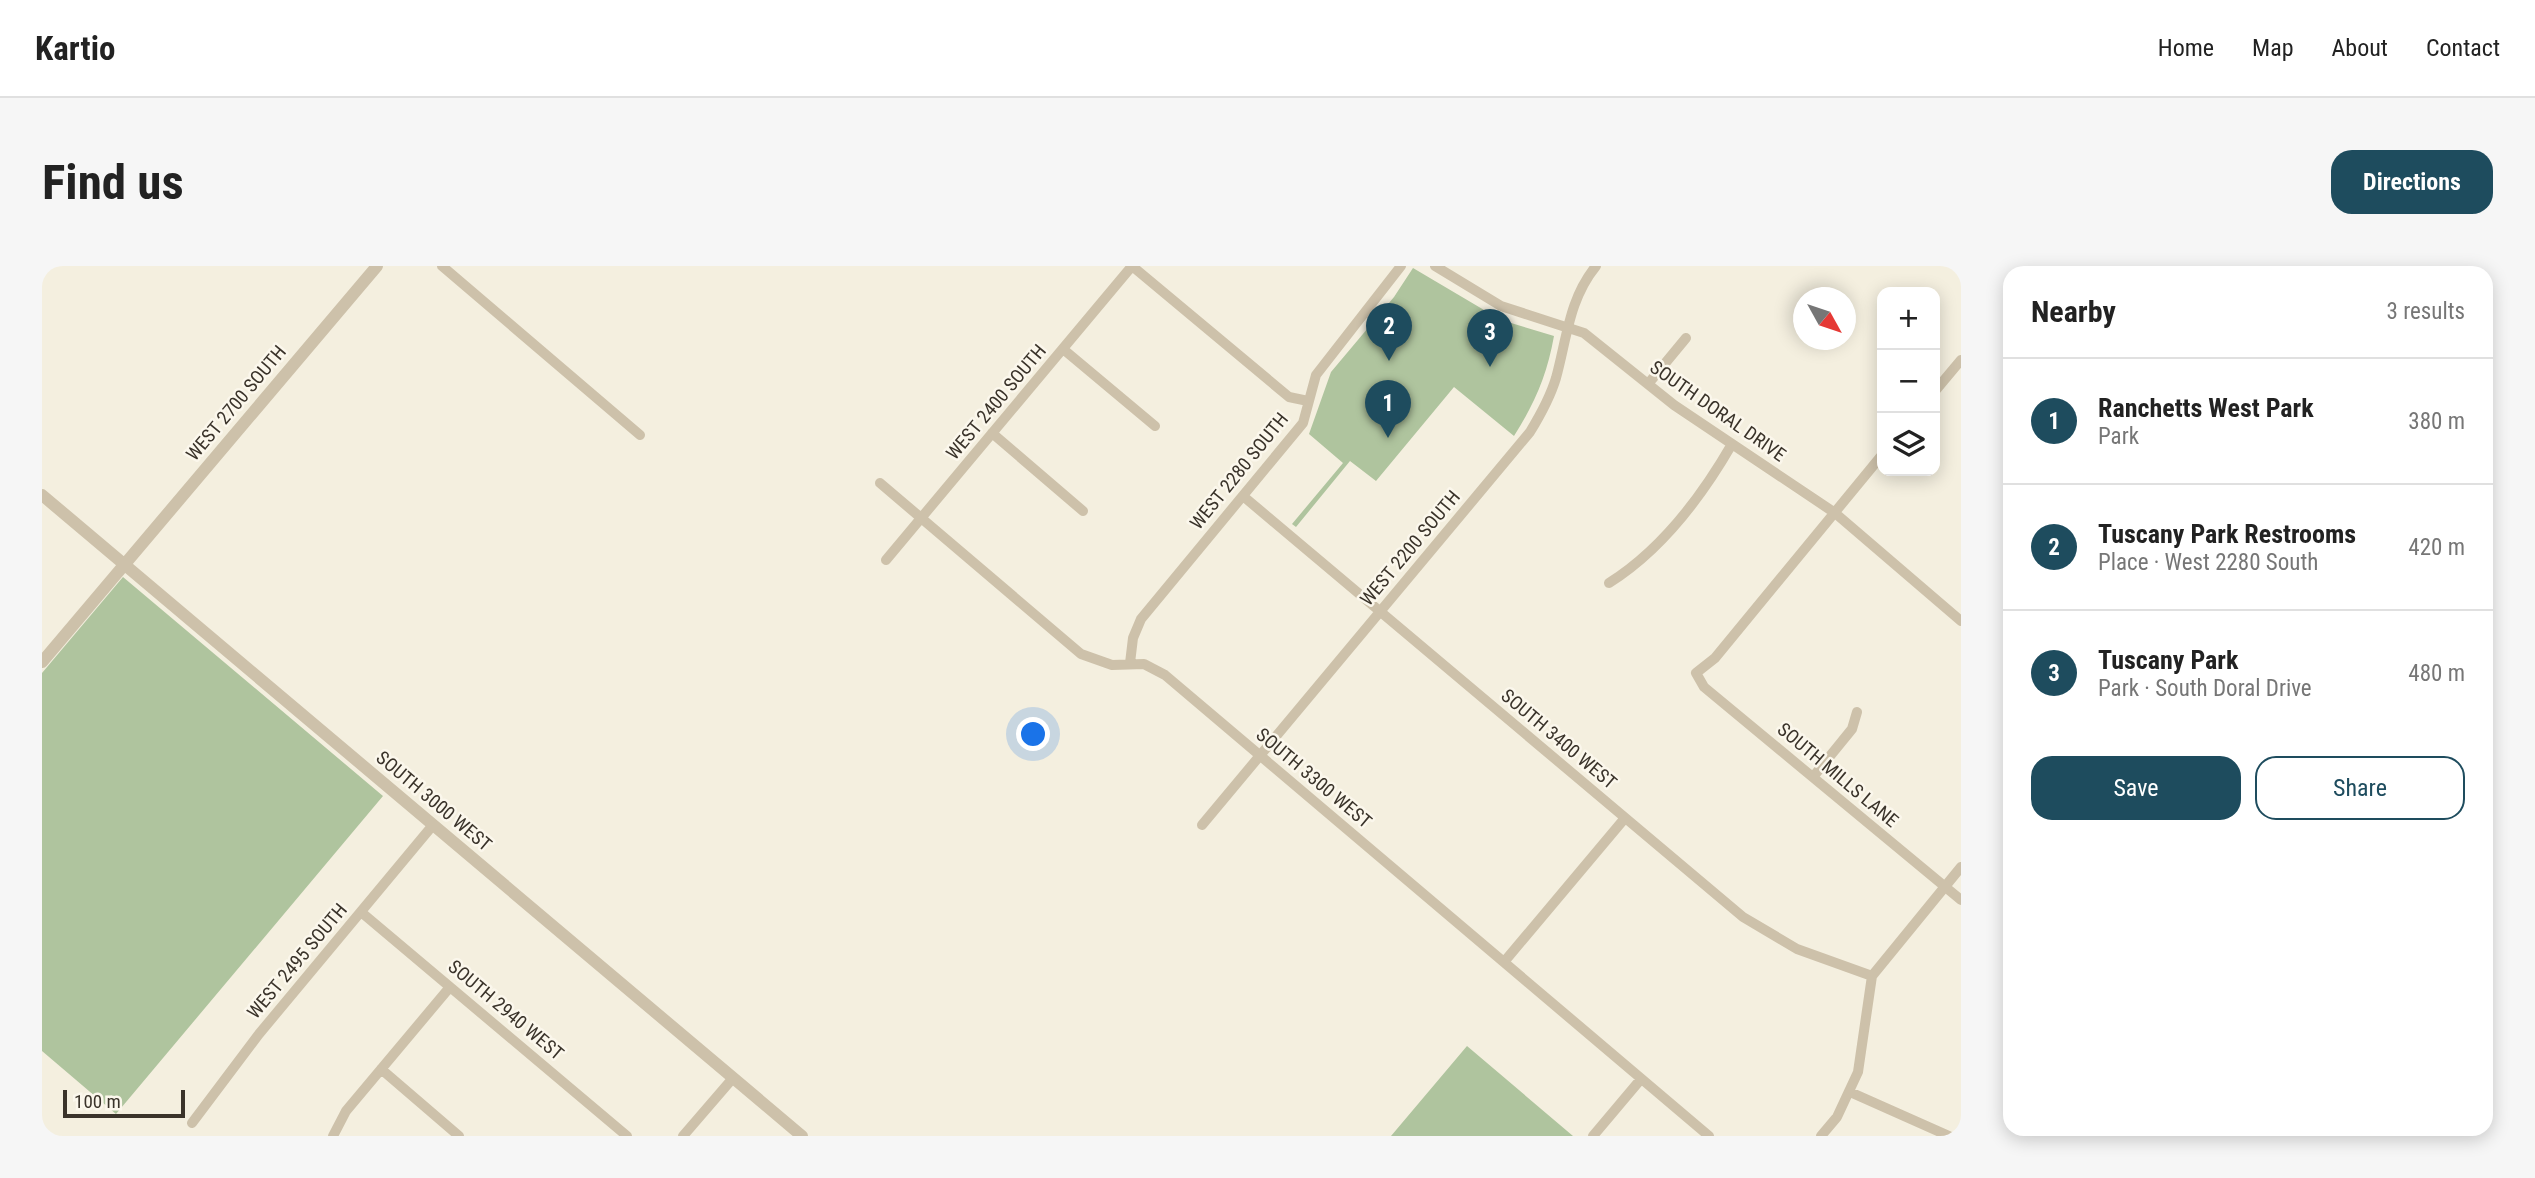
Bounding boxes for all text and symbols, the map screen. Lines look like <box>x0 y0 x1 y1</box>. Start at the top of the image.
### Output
text: Kartio <box>35 29 115 68</box>
text: Home <box>2158 34 2214 62</box>
text: Map <box>2252 34 2294 62</box>
text: About <box>2332 34 2388 62</box>
text: Contact <box>2426 34 2500 62</box>
button: Directions <box>2331 150 2493 214</box>
text: Find us <box>42 154 184 211</box>
north arrow <box>1793 287 1856 350</box>
map controls <box>1877 287 1940 476</box>
button: + <box>1877 287 1940 350</box>
text: Nearby <box>2031 294 2116 329</box>
text: 3 results <box>2387 298 2465 325</box>
pin: 2 <box>1366 303 1412 361</box>
pin: 3 <box>1467 309 1513 367</box>
street label: WEST 2400 SOUTH <box>941 340 1051 464</box>
street label: WEST 2700 SOUTH <box>181 341 291 465</box>
button: − <box>1877 350 1940 413</box>
street label: SOUTH DORAL DRIVE <box>1646 356 1790 466</box>
pin: 1 <box>1365 380 1411 438</box>
text: Ranchetts West Park <box>2098 393 2314 423</box>
street label: WEST 2280 SOUTH <box>1185 408 1293 534</box>
text: 1 <box>2048 408 2060 435</box>
text: 380 m <box>2408 408 2465 435</box>
button: layers <box>1877 413 1940 476</box>
text: Park <box>2098 423 2139 450</box>
street label: WEST 2200 SOUTH <box>1355 486 1465 610</box>
text: Tuscany Park Restrooms <box>2098 519 2356 549</box>
text: 2 <box>2048 534 2060 561</box>
text: 420 m <box>2408 534 2465 561</box>
text: Place · West 2280 South <box>2098 549 2318 576</box>
text: Tuscany Park <box>2098 645 2238 675</box>
text: 3 <box>2048 660 2060 687</box>
text: 480 m <box>2408 660 2465 687</box>
text: Park · South Doral Drive <box>2098 675 2312 702</box>
street label: SOUTH 3400 WEST <box>1497 684 1621 794</box>
your location <box>1016 717 1050 751</box>
street label: SOUTH MILLS LANE <box>1773 718 1903 832</box>
street label: SOUTH 3300 WEST <box>1252 723 1376 833</box>
street label: SOUTH 3000 WEST <box>372 746 496 856</box>
button: Save <box>2031 756 2241 820</box>
button: Share <box>2255 756 2465 820</box>
street label: WEST 2495 SOUTH <box>242 899 352 1023</box>
street label: SOUTH 2940 WEST <box>444 955 568 1065</box>
scale bar <box>63 1087 186 1119</box>
text: 100 m <box>74 1090 121 1113</box>

